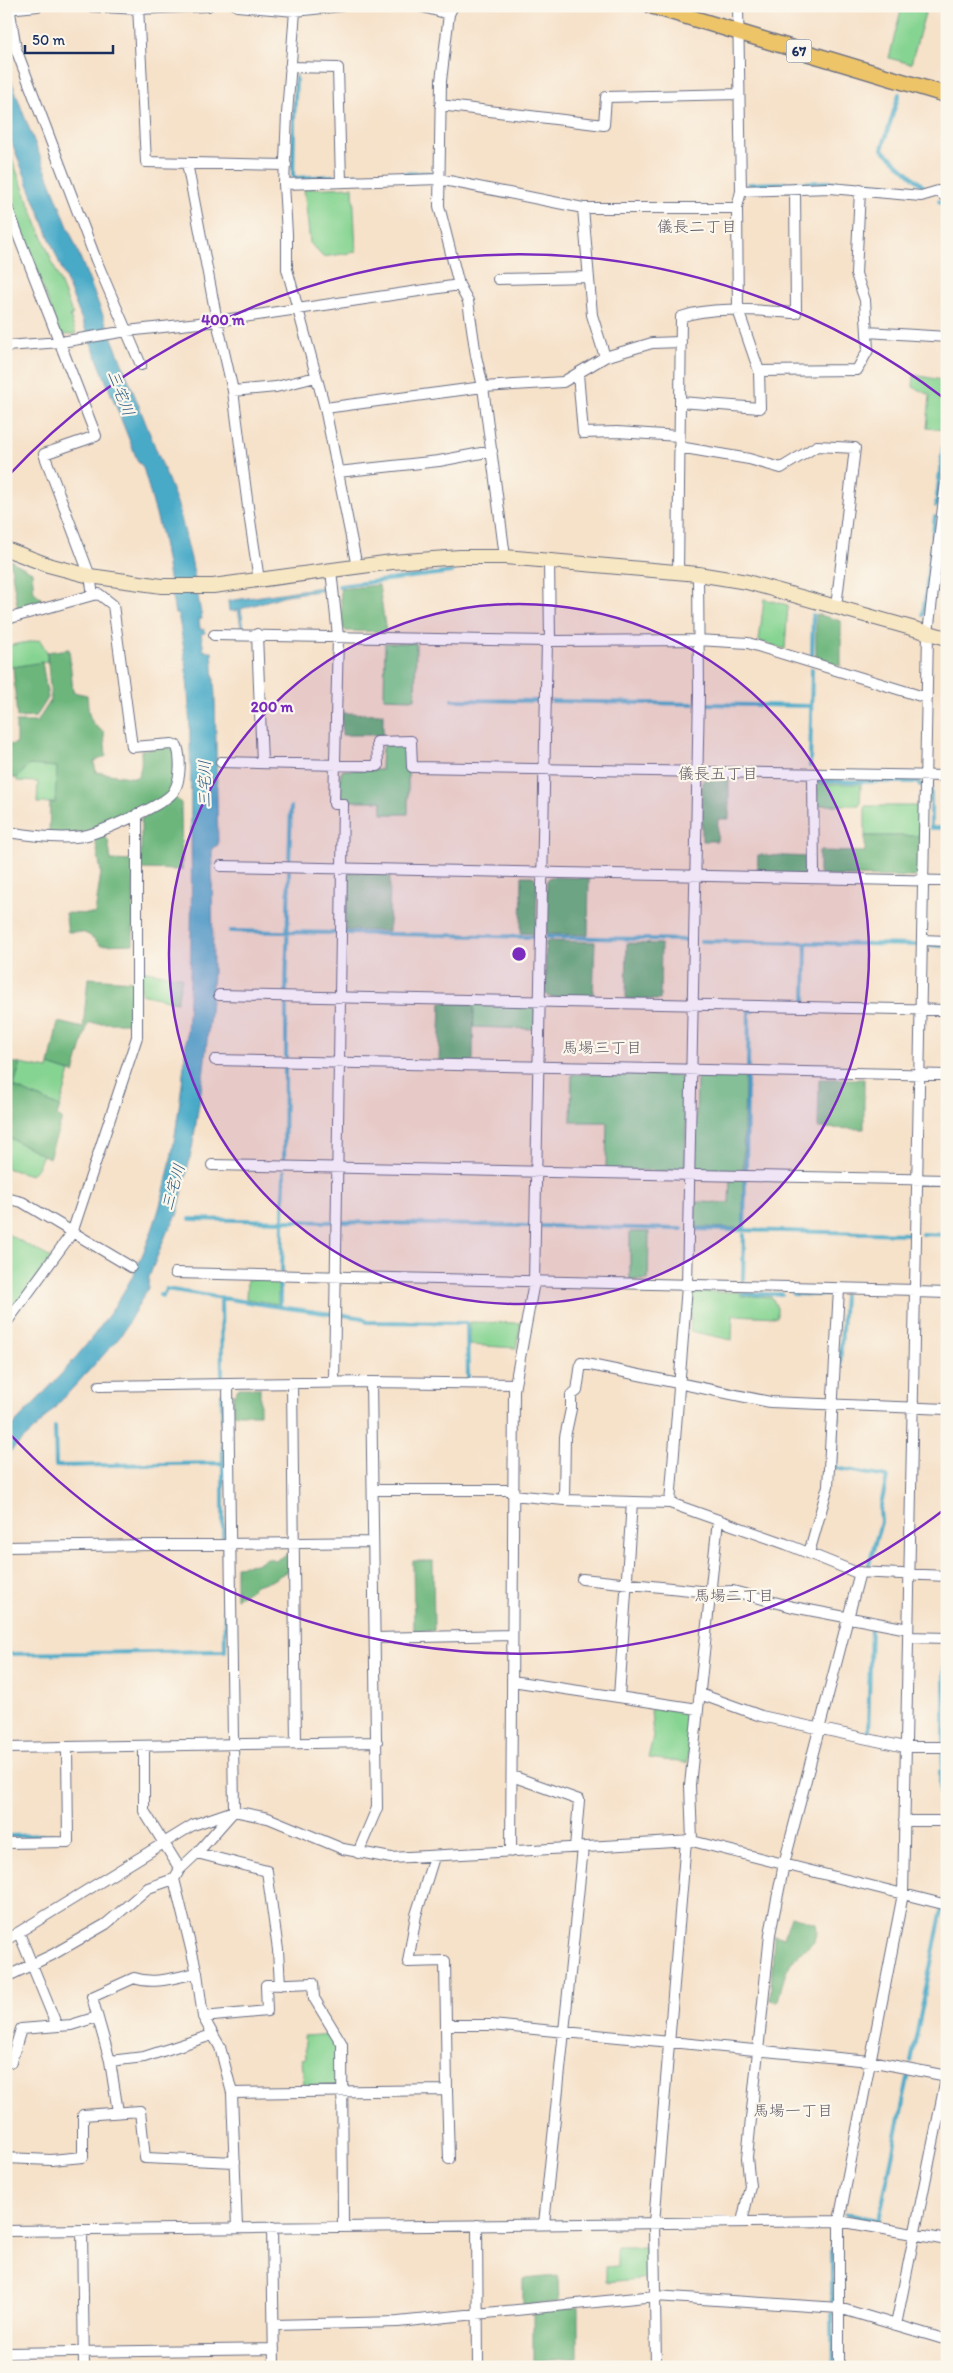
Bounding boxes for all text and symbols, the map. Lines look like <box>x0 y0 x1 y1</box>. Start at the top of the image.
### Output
scale bar <box>25 22 112 54</box>
text: 50 m <box>32 31 65 49</box>
road number: 67 <box>786 40 812 62</box>
district label: 儀長二丁目 <box>657 217 737 236</box>
text: 400 m <box>201 311 245 329</box>
water label: 三宅川 <box>104 367 138 419</box>
text: 200 m <box>251 698 294 716</box>
water label: 三宅川 <box>195 760 214 808</box>
district label: 儀長五丁目 <box>678 764 758 783</box>
centre of rings <box>510 945 528 963</box>
district label: 馬場三丁目 <box>562 1038 642 1057</box>
water label: 三宅川 <box>157 1161 189 1213</box>
district label: 馬場二丁目 <box>694 1586 774 1605</box>
district label: 馬場一丁目 <box>753 2101 833 2120</box>

